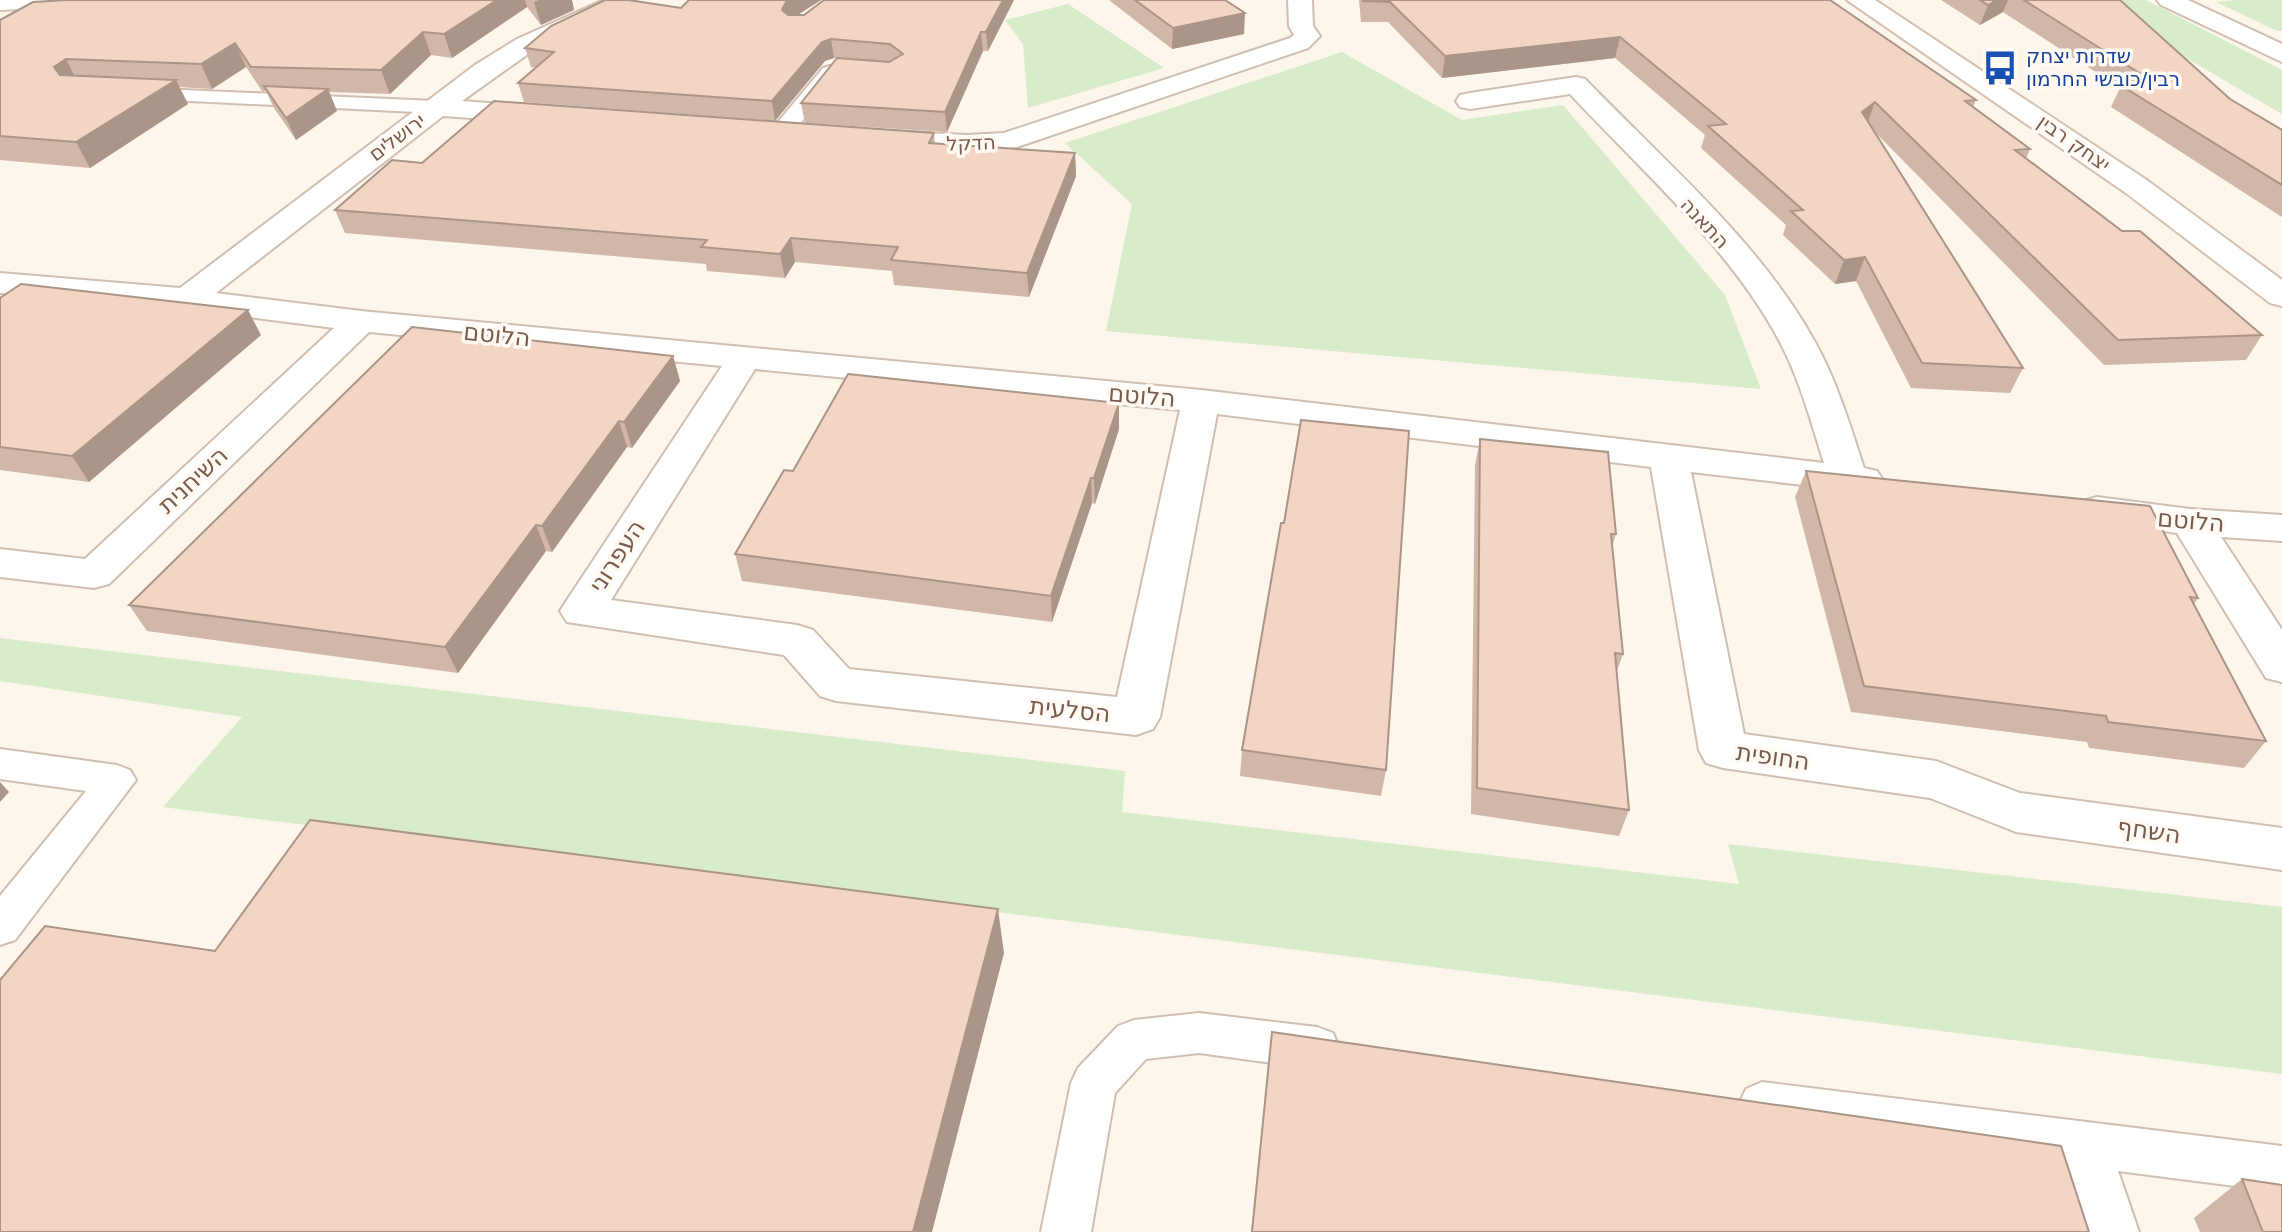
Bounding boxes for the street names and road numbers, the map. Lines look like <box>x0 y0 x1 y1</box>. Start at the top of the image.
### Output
street label: ירושלים <box>364 108 430 166</box>
street label: יצחק רבין <box>2033 109 2115 177</box>
street label: הדקל <box>946 130 996 156</box>
street label: התאנה <box>1676 193 1734 253</box>
street label: הלוטם <box>462 318 532 352</box>
street label: הלוטם <box>1107 379 1177 413</box>
street label: השיחנית <box>153 441 233 519</box>
street label: הלוטם <box>2156 504 2226 538</box>
street label: העפרוני <box>583 515 651 597</box>
street label: הסלעית <box>1028 692 1112 728</box>
street label: החופית <box>1734 738 1812 776</box>
street label: השחף <box>2116 813 2182 849</box>

